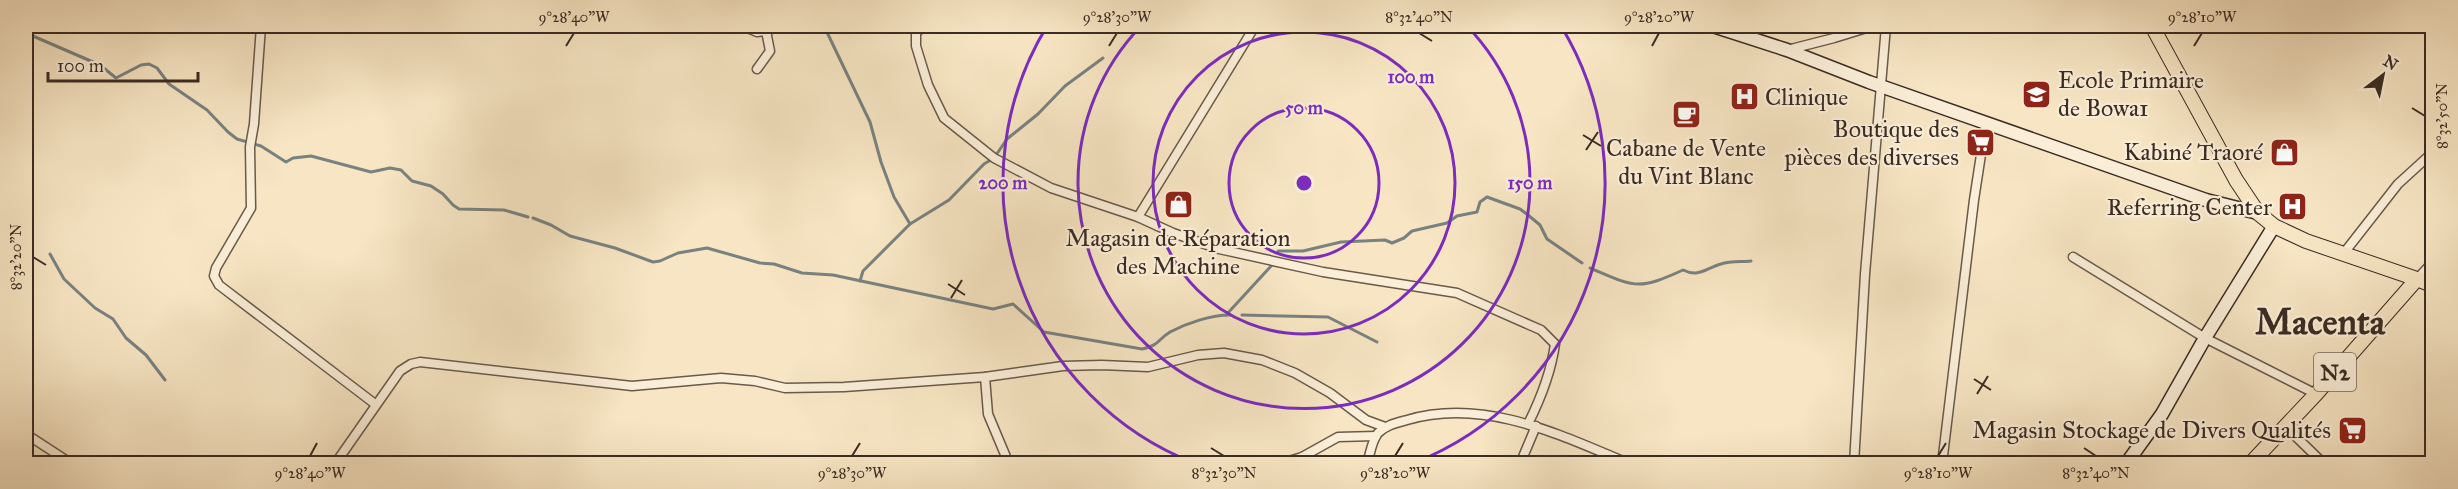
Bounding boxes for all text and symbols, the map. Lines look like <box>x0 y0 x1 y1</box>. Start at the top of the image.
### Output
text: 9°28'40"W <box>539 8 610 26</box>
text: 9°28'30"W <box>1083 8 1152 26</box>
text: 8°32'40"N <box>1385 8 1453 26</box>
text: 9°28'20"W <box>1624 8 1695 26</box>
text: 9°28'10"W <box>2168 8 2237 26</box>
scale bar <box>48 45 198 83</box>
north arrow <box>2353 45 2413 105</box>
text: N <box>2380 51 2402 75</box>
text: 100 m <box>57 55 104 77</box>
place label: Ecole Primaire de Bowa1 <box>2058 65 2204 123</box>
text: 100 m <box>1388 66 1435 88</box>
school or university icon: Ecole Primaire de Bowa1 <box>2021 78 2053 110</box>
hospital icon: Clinique <box>1728 81 1760 113</box>
place label: Clinique <box>1765 82 1848 112</box>
text: 8°32'50"N <box>2433 83 2451 149</box>
text: 50 m <box>1285 97 1324 119</box>
cafe icon: Cabane de Vente du Vint Blanc <box>1670 99 1702 131</box>
place label: Boutique des pièces des diverses <box>1783 114 1959 172</box>
supermarket icon: Boutique des pièces des diverses <box>1964 127 1996 159</box>
place label: Cabane de Vente du Vint Blanc <box>1606 133 1766 191</box>
shop icon: Kabiné Traoré <box>2268 136 2300 168</box>
place label: Kabiné Traoré <box>2123 137 2263 167</box>
text: 200 m <box>979 172 1028 194</box>
text: 150 m <box>1508 172 1553 194</box>
centre of rings <box>1294 173 1314 193</box>
shop icon: Magasin de Réparation des Machine <box>1162 189 1194 221</box>
hospital icon: Referring Center <box>2277 191 2309 223</box>
place label: Referring Center <box>2107 192 2272 222</box>
place label: Magasin de Réparation des Machine <box>1065 223 1291 281</box>
text: 8°32'20"N <box>7 224 25 290</box>
district label: Macenta <box>2255 300 2386 344</box>
road number: N2 <box>2314 353 2356 391</box>
supermarket icon: Magasin Stockage de Divers Qualités <box>2336 414 2368 446</box>
place label: Magasin Stockage de Divers Qualités <box>1972 415 2331 445</box>
text: 9°28'40"W <box>275 464 346 482</box>
text: 9°28'30"W <box>818 464 887 482</box>
text: 8°32'30"N <box>1192 464 1257 482</box>
text: 9°28'20"W <box>1360 464 1431 482</box>
text: 9°28'10"W <box>1904 464 1973 482</box>
text: 8°32'40"N <box>2062 464 2130 482</box>

